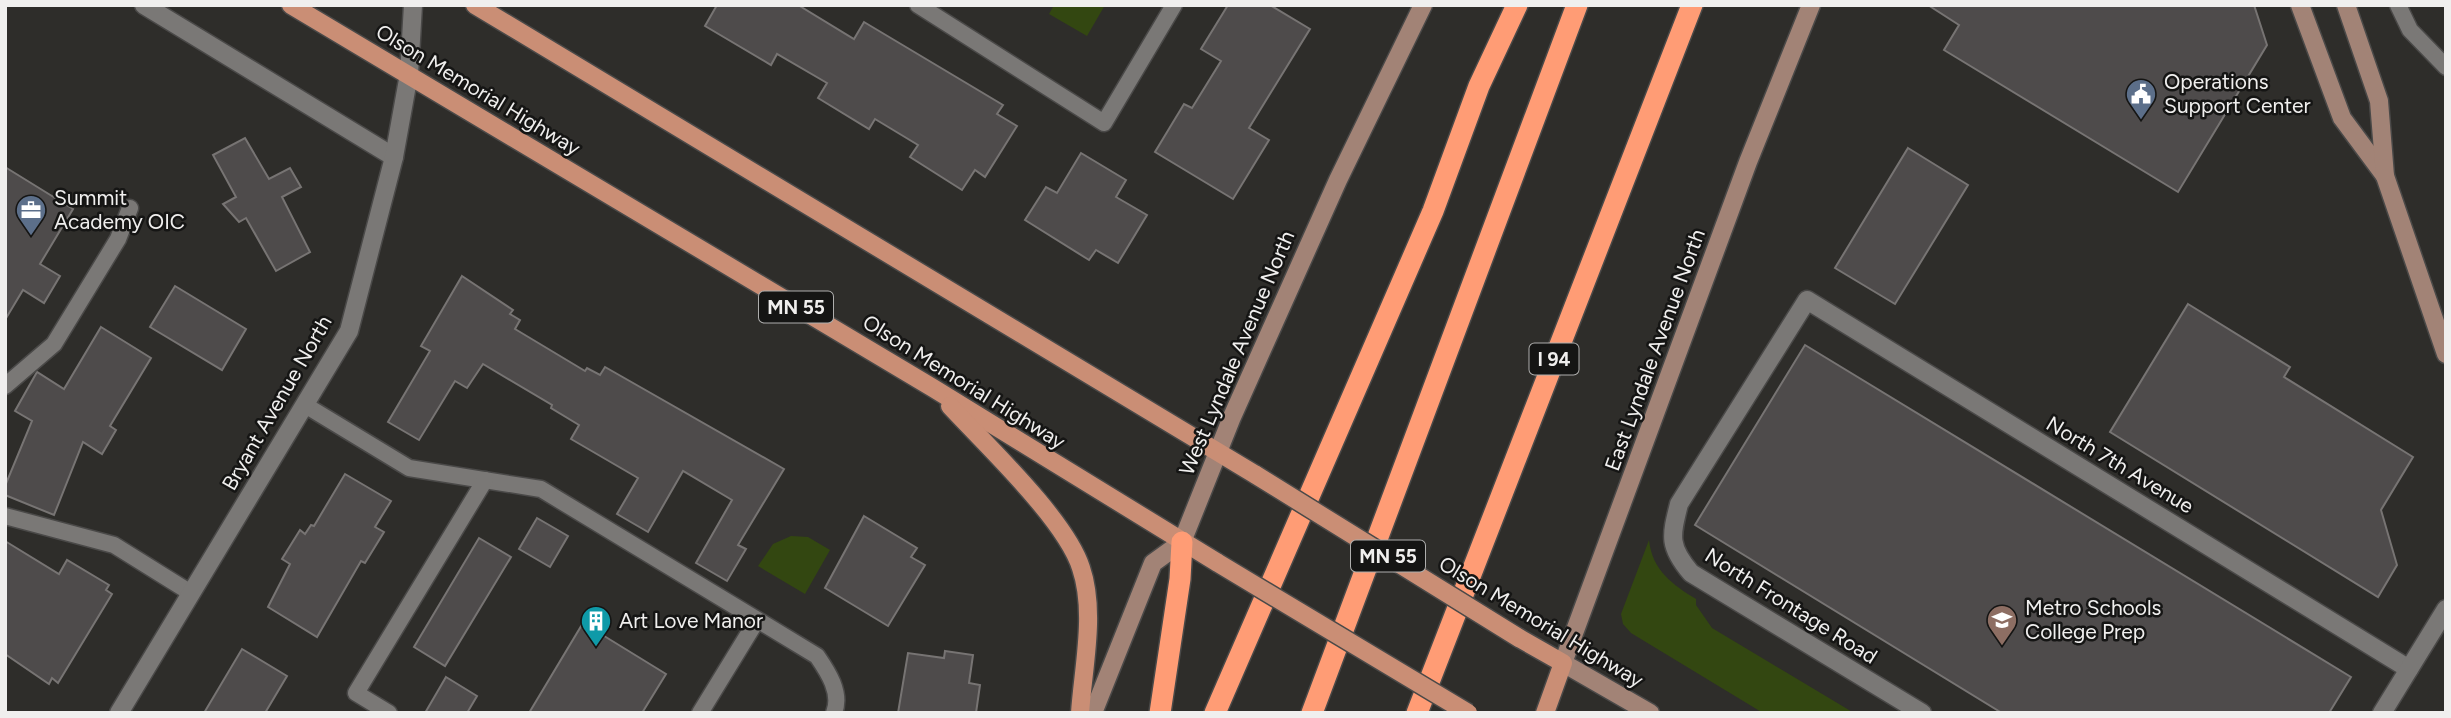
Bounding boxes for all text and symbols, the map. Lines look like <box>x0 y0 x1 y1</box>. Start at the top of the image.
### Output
street label: Olson Memorial Highway <box>372 19 585 161</box>
place label: Operations Support Center <box>2164 69 2311 118</box>
public building icon: Operations Support Center <box>2124 77 2158 121</box>
place label: Summit Academy OIC <box>54 185 185 234</box>
office icon: Summit Academy OIC <box>14 193 48 237</box>
street label: East Lyndale Avenue North <box>1599 226 1710 474</box>
street label: West Lyndale Avenue North <box>1174 227 1299 479</box>
road number: MN 55 <box>759 292 833 322</box>
street label: Olson Memorial Highway <box>858 309 1070 454</box>
street label: Bryant Avenue North <box>216 311 337 495</box>
road number: I 94 <box>1530 344 1578 374</box>
street label: North 7th Avenue <box>2042 411 2198 518</box>
road number: MN 55 <box>1351 540 1425 572</box>
street label: North Frontage Road <box>1700 542 1882 669</box>
street label: Olson Memorial Highway <box>1435 551 1648 693</box>
place label: Metro Schools College Prep <box>2025 595 2161 644</box>
school or university icon: Metro Schools College Prep <box>1985 603 2019 647</box>
building icon: Art Love Manor <box>579 604 613 648</box>
place label: Art Love Manor <box>619 608 763 633</box>

